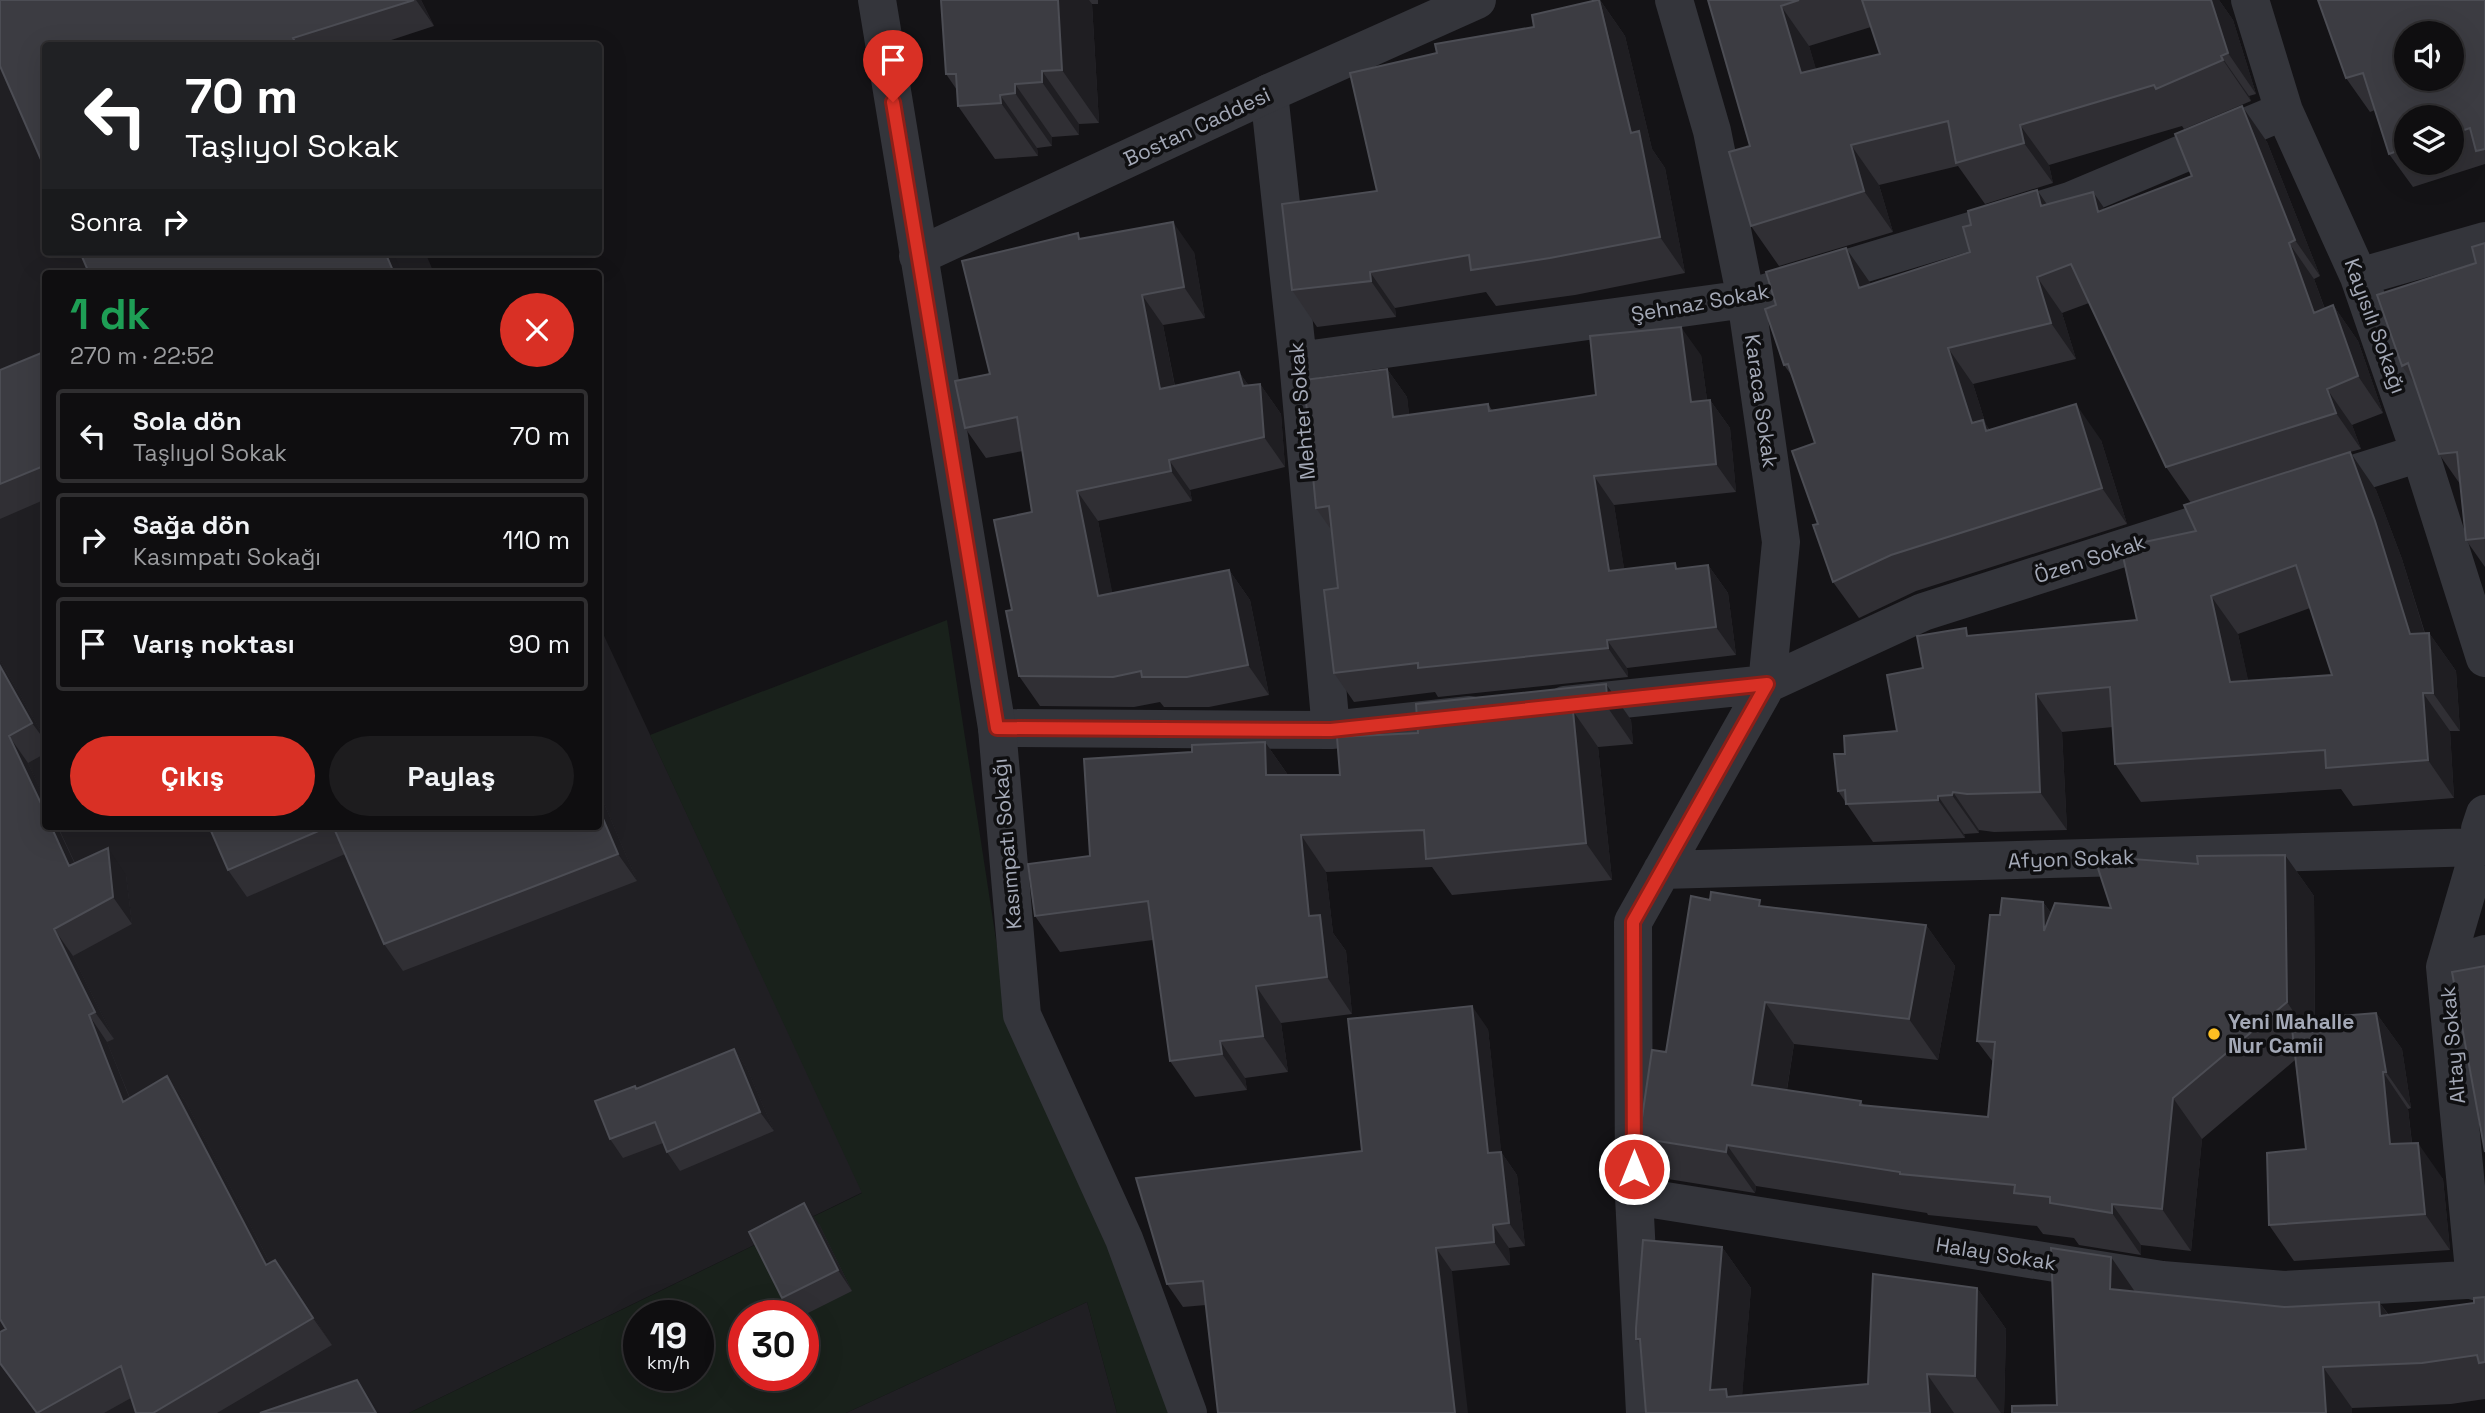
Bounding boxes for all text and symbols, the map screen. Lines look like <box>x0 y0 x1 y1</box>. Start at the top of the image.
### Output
map controls <box>2394 21 2464 175</box>
button: sound <box>2394 21 2464 91</box>
pin <box>863 30 923 102</box>
icon: arrive <box>874 41 912 79</box>
text: 70 m <box>185 65 298 127</box>
icon: left <box>70 70 161 161</box>
street label: Bostan Caddesi <box>1119 81 1274 172</box>
button: layers <box>2394 105 2464 175</box>
text: Taşlıyol Sokak <box>185 126 399 166</box>
icon: right <box>156 203 194 241</box>
text: Sonra <box>70 205 142 239</box>
street label: Kayısılı Sokağı <box>2339 255 2412 397</box>
street label: Şehnaz Sokak <box>1629 277 1771 328</box>
text: 1 dk <box>70 288 150 341</box>
button: close <box>500 293 574 367</box>
street label: Karaca Sokak <box>1739 332 1784 469</box>
text: 270 m · 22:52 <box>70 341 214 371</box>
street label: Mehter Sokak <box>1282 341 1321 481</box>
text: Sola dön <box>133 404 242 438</box>
icon: left <box>74 417 112 455</box>
text: 70 m <box>510 419 570 453</box>
text: Taşlıyol Sokak <box>133 438 287 468</box>
text: Sağa dön <box>133 508 250 542</box>
icon: right <box>74 521 112 559</box>
text: 110 m <box>503 523 570 557</box>
street label: Özen Sokak <box>2031 528 2149 589</box>
text: Kasımpatı Sokağı <box>133 542 321 572</box>
icon: arrive <box>74 625 112 663</box>
text: Varış noktası <box>133 627 295 661</box>
text: 90 m <box>508 627 570 661</box>
button: Çıkış <box>70 736 315 816</box>
button: Paylaş <box>329 736 574 816</box>
street label: Kasımpatı Sokağı <box>986 757 1027 931</box>
street label: Afyon Sokak <box>2007 843 2135 874</box>
street label: Altay Sokak <box>2434 985 2471 1105</box>
place label: Yeni Mahalle Nur Camii <box>2228 1008 2354 1059</box>
marker: Yeni Mahalle Nur Camii <box>2206 1026 2222 1042</box>
position arrow <box>1597 1132 1671 1206</box>
street label: Halay Sokak <box>1934 1231 2058 1276</box>
speed limit sign: 30 <box>728 1300 819 1391</box>
text: 19 <box>650 1314 687 1358</box>
text: km/h <box>647 1351 690 1374</box>

